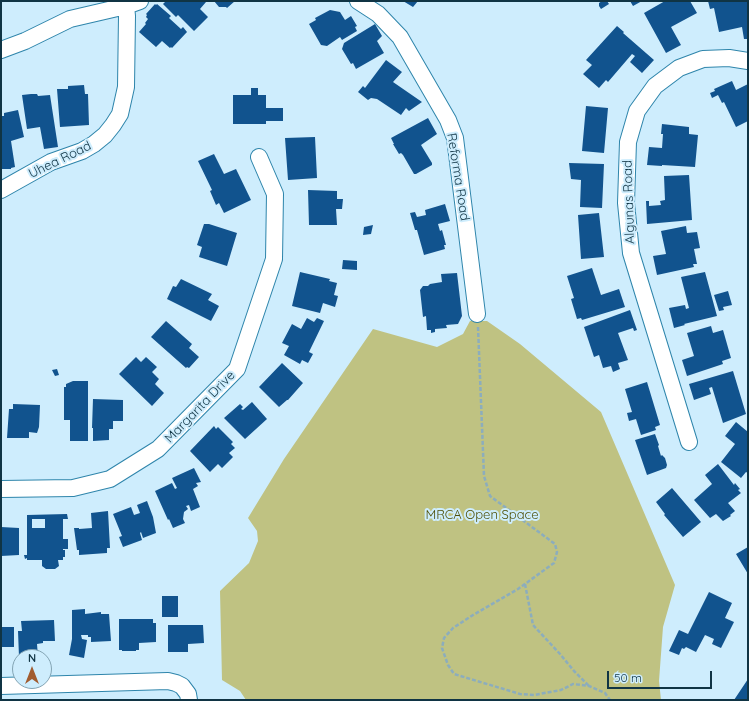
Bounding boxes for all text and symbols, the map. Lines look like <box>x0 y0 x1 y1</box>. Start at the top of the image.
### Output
street label: Reforma Road <box>443 132 473 222</box>
street label: Uhea Road <box>26 138 94 182</box>
street label: Algunas Road <box>620 160 638 244</box>
street label: Margarita Drive <box>162 368 238 446</box>
park label: MRCA Open Space <box>425 507 539 523</box>
north arrow <box>12 649 52 689</box>
text: N <box>28 651 36 665</box>
scale bar <box>609 663 714 689</box>
text: 50 m <box>614 670 642 685</box>

